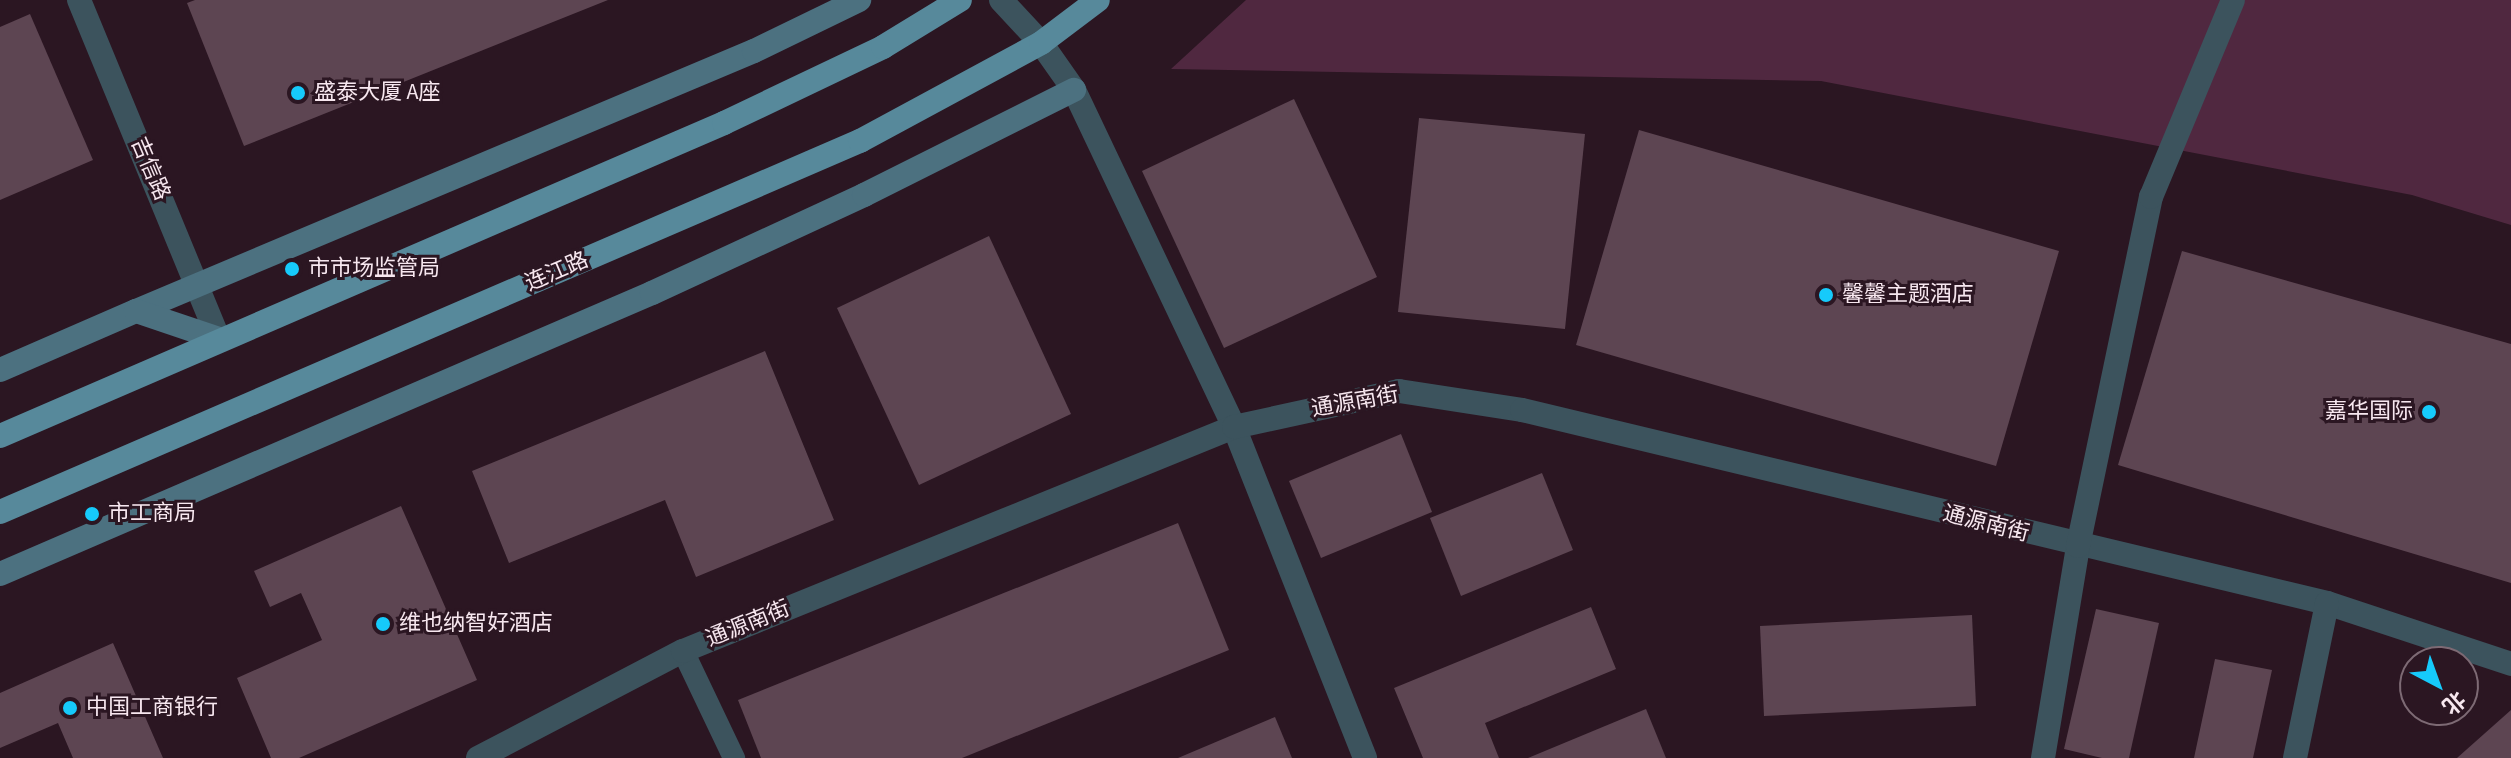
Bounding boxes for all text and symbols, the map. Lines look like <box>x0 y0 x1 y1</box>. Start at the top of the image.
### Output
place label: 盛泰大厦 A座 <box>314 80 440 106</box>
marker: 盛泰大厦 A座 <box>289 84 307 102</box>
street label: 吉信路 <box>125 133 175 205</box>
street label: 连江路 <box>521 247 593 297</box>
place label: 市市场监管局 <box>308 256 440 282</box>
marker: 市市场监管局 <box>283 260 301 278</box>
place label: 馨馨主题酒店 <box>1842 282 1974 308</box>
marker: 馨馨主题酒店 <box>1817 286 1835 304</box>
street label: 通源南街 <box>1309 381 1401 423</box>
place label: 嘉华国际 <box>2325 399 2413 425</box>
marker: 嘉华国际 <box>2420 403 2438 421</box>
place label: 市工商局 <box>108 501 196 527</box>
street label: 通源南街 <box>1940 501 2032 547</box>
marker: 市工商局 <box>83 505 101 523</box>
street label: 通源南街 <box>702 595 794 653</box>
place label: 维也纳智好酒店 <box>399 611 553 637</box>
marker: 维也纳智好酒店 <box>374 615 392 633</box>
north arrow <box>2399 646 2479 726</box>
text: 北 <box>2435 683 2472 722</box>
place label: 中国工商银行 <box>86 695 218 721</box>
marker: 中国工商银行 <box>61 699 79 717</box>

